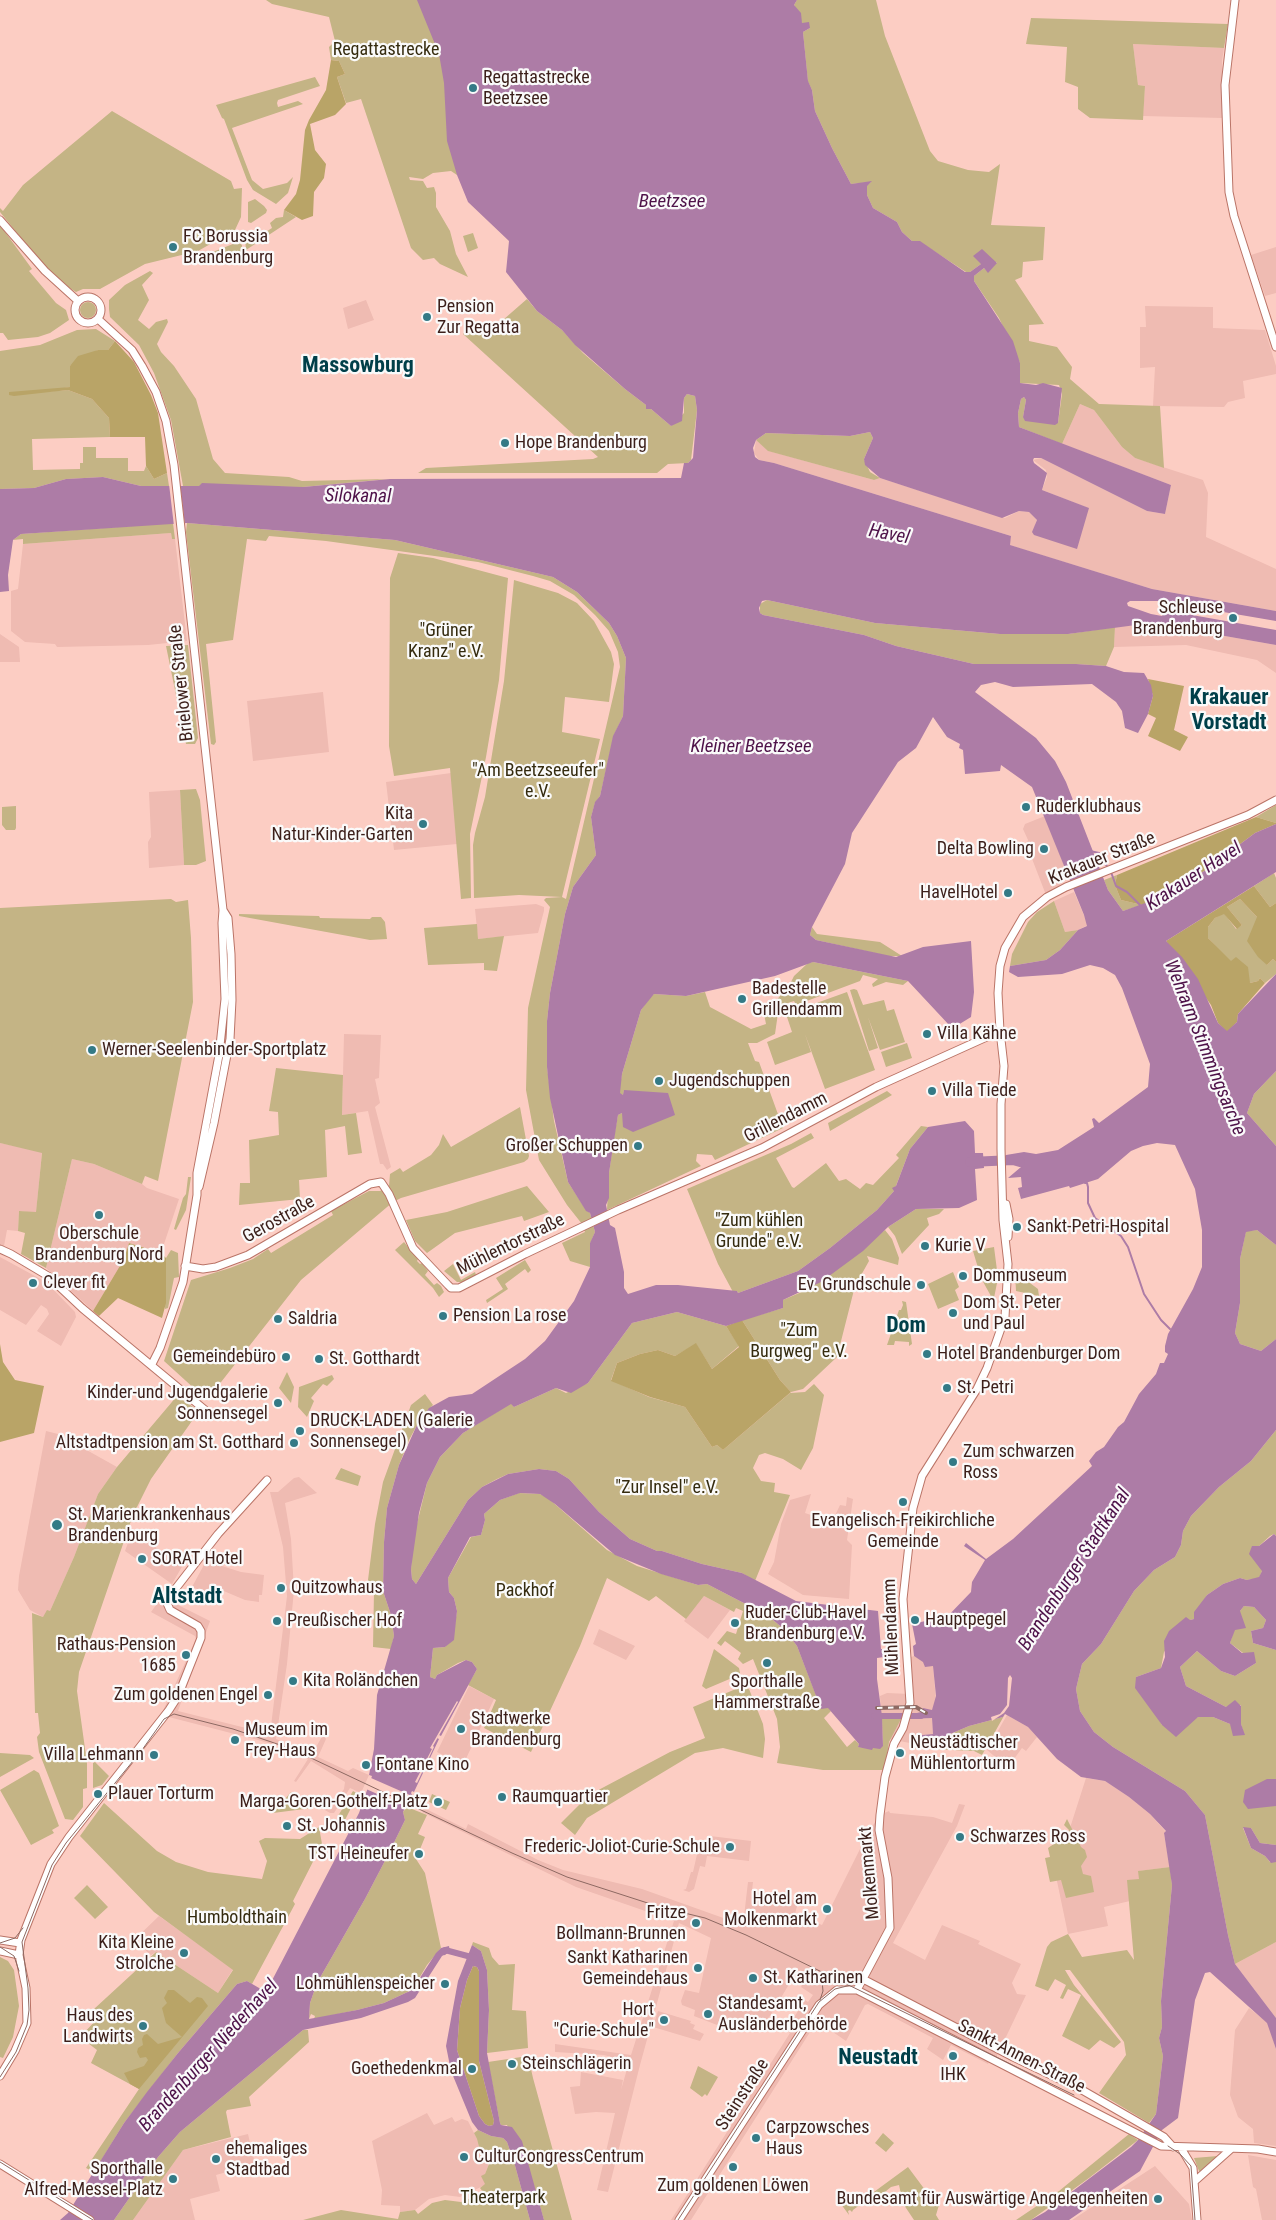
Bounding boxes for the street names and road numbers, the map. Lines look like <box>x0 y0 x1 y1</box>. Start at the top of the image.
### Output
street label: Brielower Straße <box>165 624 199 742</box>
street label: Krakauer Straße <box>1045 828 1159 890</box>
street label: Grillendamm <box>741 1088 831 1148</box>
street label: Gerostraße <box>239 1192 319 1248</box>
street label: Mühlentorstraße <box>454 1210 568 1280</box>
street label: Mühlendamm <box>880 1578 904 1676</box>
street label: Molkenmarkt <box>855 1826 885 1920</box>
street label: Sankt-Annen-Straße <box>954 2016 1088 2098</box>
street label: Steinstraße <box>712 2055 774 2135</box>

